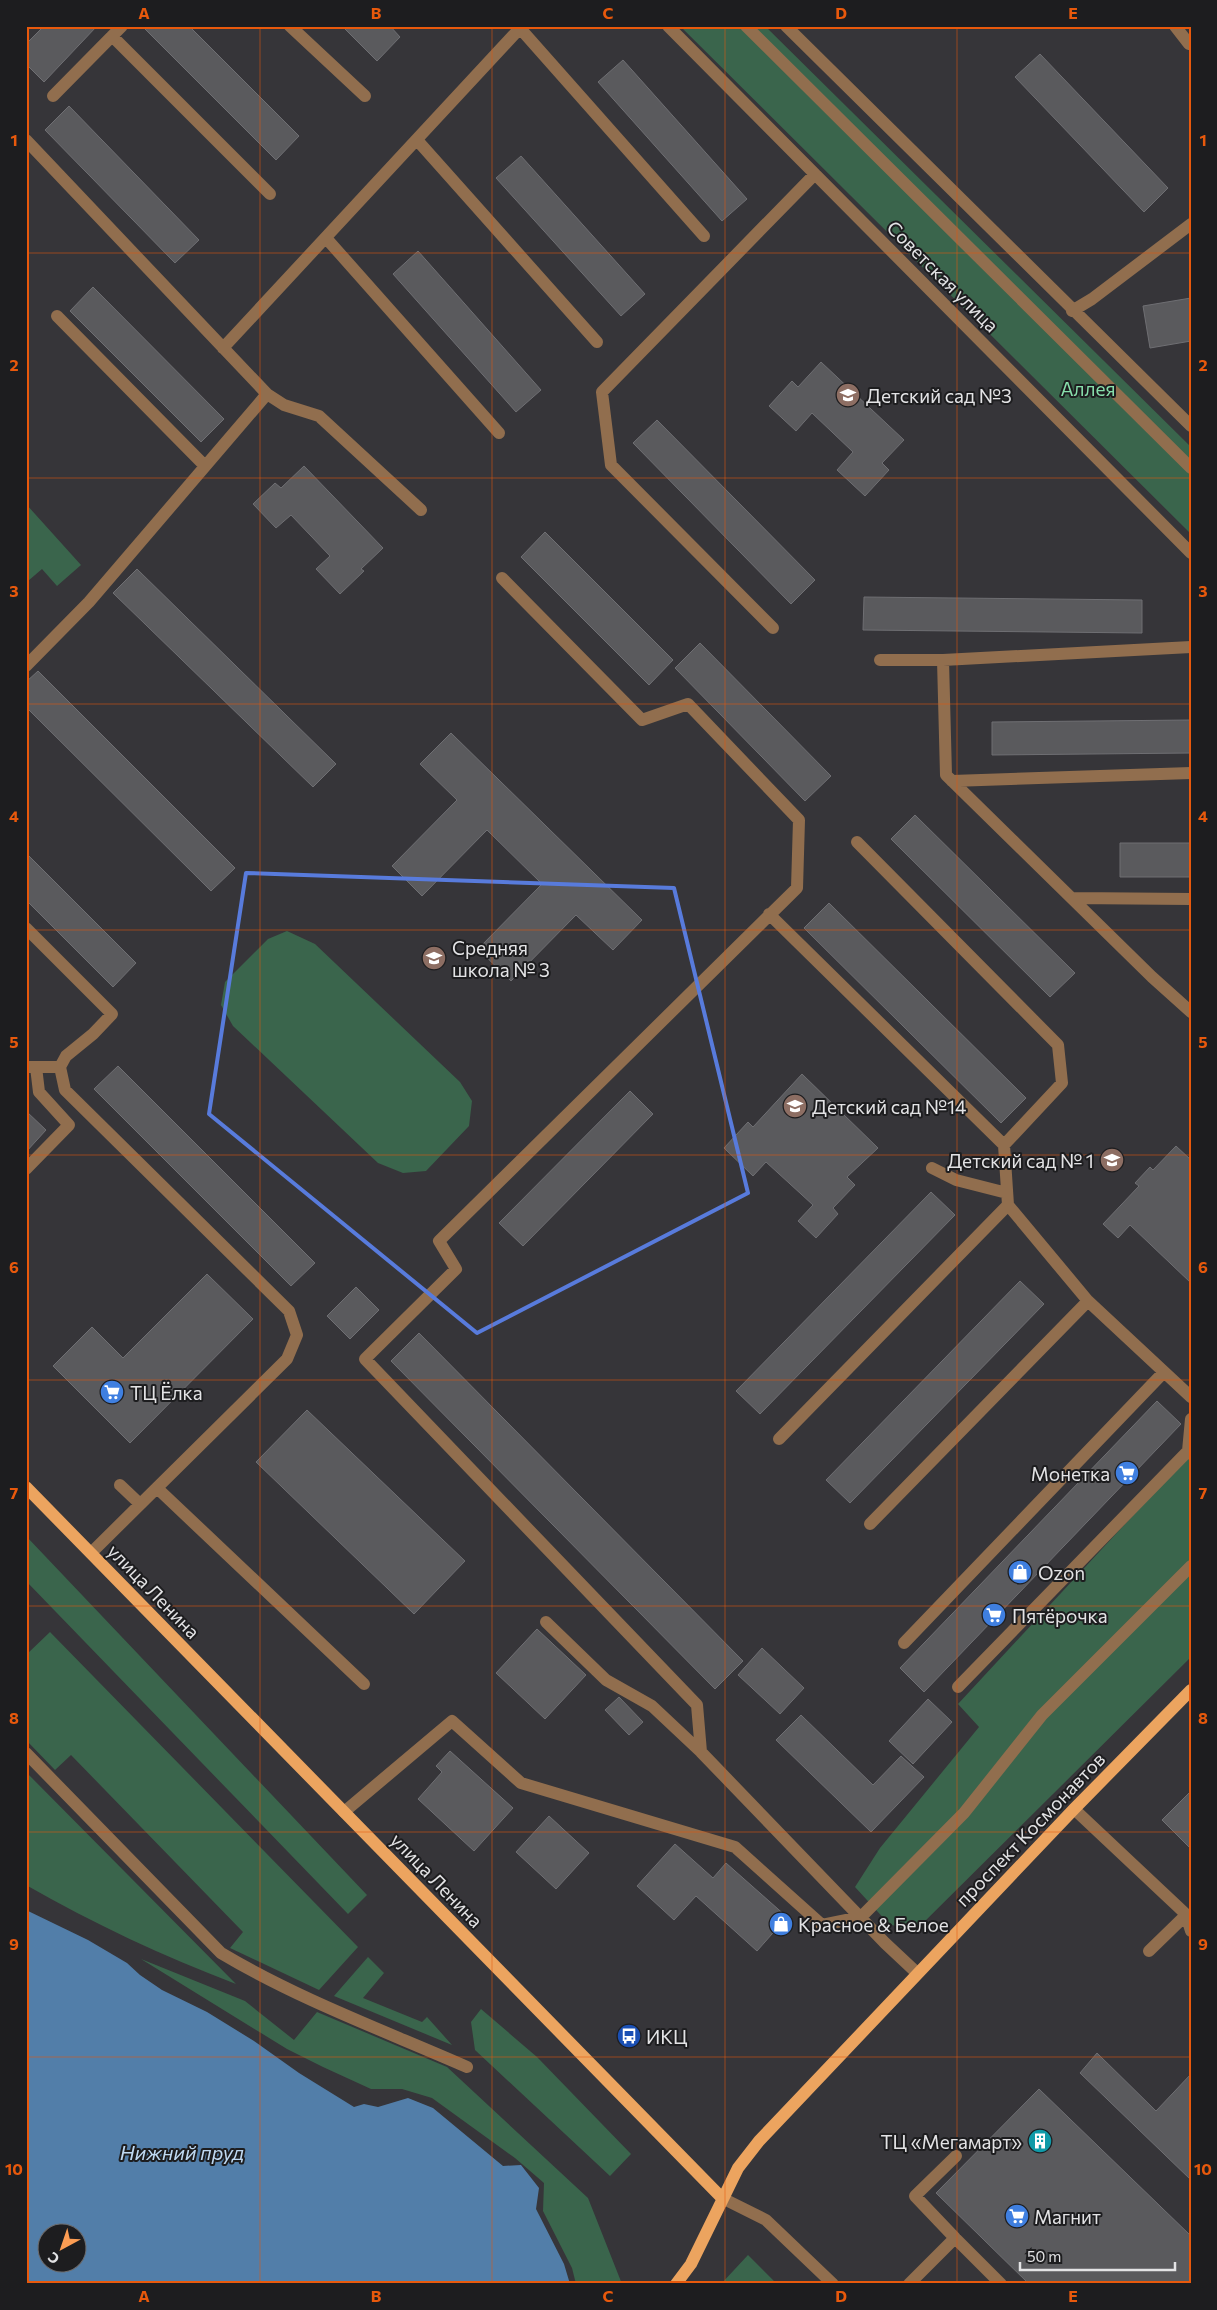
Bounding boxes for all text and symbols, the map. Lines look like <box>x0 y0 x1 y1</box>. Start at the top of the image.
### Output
text: A <box>138 3 150 22</box>
text: B <box>371 3 382 22</box>
text: C <box>603 3 614 22</box>
text: D <box>835 3 847 22</box>
text: E <box>1068 3 1078 22</box>
text: 1 <box>10 130 18 149</box>
text: 1 <box>1199 130 1207 149</box>
street label: Советская улица <box>882 215 1004 337</box>
text: 2 <box>9 355 19 374</box>
text: 2 <box>1198 355 1208 374</box>
park label: Аллея <box>1060 377 1116 400</box>
school or university icon: Детский сад №3 <box>835 382 861 408</box>
place label: Детский сад №3 <box>866 384 1012 407</box>
text: 3 <box>9 581 19 600</box>
text: 3 <box>1198 581 1208 600</box>
text: 4 <box>9 806 19 825</box>
text: 4 <box>1198 806 1208 825</box>
place label: Средняя школа № 3 <box>452 936 550 981</box>
school or university icon: Средняя школа № 3 <box>421 945 447 971</box>
text: 5 <box>9 1032 19 1051</box>
text: 5 <box>1198 1032 1208 1051</box>
school or university icon: Детский сад №14 <box>782 1093 808 1119</box>
place label: Детский сад №14 <box>812 1095 967 1118</box>
school or university icon: Детский сад № 1 <box>1099 1147 1125 1173</box>
place label: Детский сад № 1 <box>947 1149 1094 1172</box>
text: 6 <box>9 1257 19 1276</box>
text: 6 <box>1198 1257 1208 1276</box>
supermarket icon: ТЦ Ёлка <box>99 1379 125 1405</box>
place label: ТЦ Ёлка <box>130 1381 203 1404</box>
supermarket icon: Монетка <box>1114 1460 1140 1486</box>
place label: Монетка <box>1031 1462 1110 1485</box>
text: 7 <box>10 1483 19 1502</box>
text: 7 <box>1199 1483 1208 1502</box>
street label: улица Ленина <box>103 1539 205 1643</box>
shop icon: Ozon <box>1007 1559 1033 1585</box>
place label: Ozon <box>1038 1561 1085 1584</box>
supermarket icon: Пятёрочка <box>981 1602 1007 1628</box>
place label: Пятёрочка <box>1012 1604 1108 1627</box>
text: 8 <box>9 1708 19 1727</box>
text: 8 <box>1198 1708 1208 1727</box>
street label: проспект Космонавтов <box>951 1747 1109 1911</box>
street label: улица Ленина <box>386 1828 488 1932</box>
shop icon: Красное & Белое <box>768 1911 794 1937</box>
place label: Красное & Белое <box>798 1913 949 1936</box>
text: 9 <box>9 1934 19 1953</box>
text: 9 <box>1198 1934 1208 1953</box>
bus stop icon: ИКЦ <box>616 2023 642 2049</box>
place label: ИКЦ <box>646 2025 688 2048</box>
building icon: ТЦ «Мегамарт» <box>1027 2128 1053 2154</box>
place label: ТЦ «Мегамарт» <box>880 2130 1022 2153</box>
water label: Нижний пруд <box>120 2140 244 2164</box>
text: 10 <box>5 2159 23 2178</box>
text: 10 <box>1194 2159 1212 2178</box>
supermarket icon: Магнит <box>1004 2203 1030 2229</box>
place label: Магнит <box>1034 2205 1101 2228</box>
north arrow <box>38 2222 88 2272</box>
scale bar <box>1020 2240 1174 2272</box>
text: 50 m <box>1027 2247 1061 2265</box>
text: С <box>44 2249 62 2268</box>
text: A <box>138 2286 150 2305</box>
text: B <box>371 2286 382 2305</box>
text: C <box>603 2286 614 2305</box>
text: D <box>835 2286 847 2305</box>
text: E <box>1068 2286 1078 2305</box>

